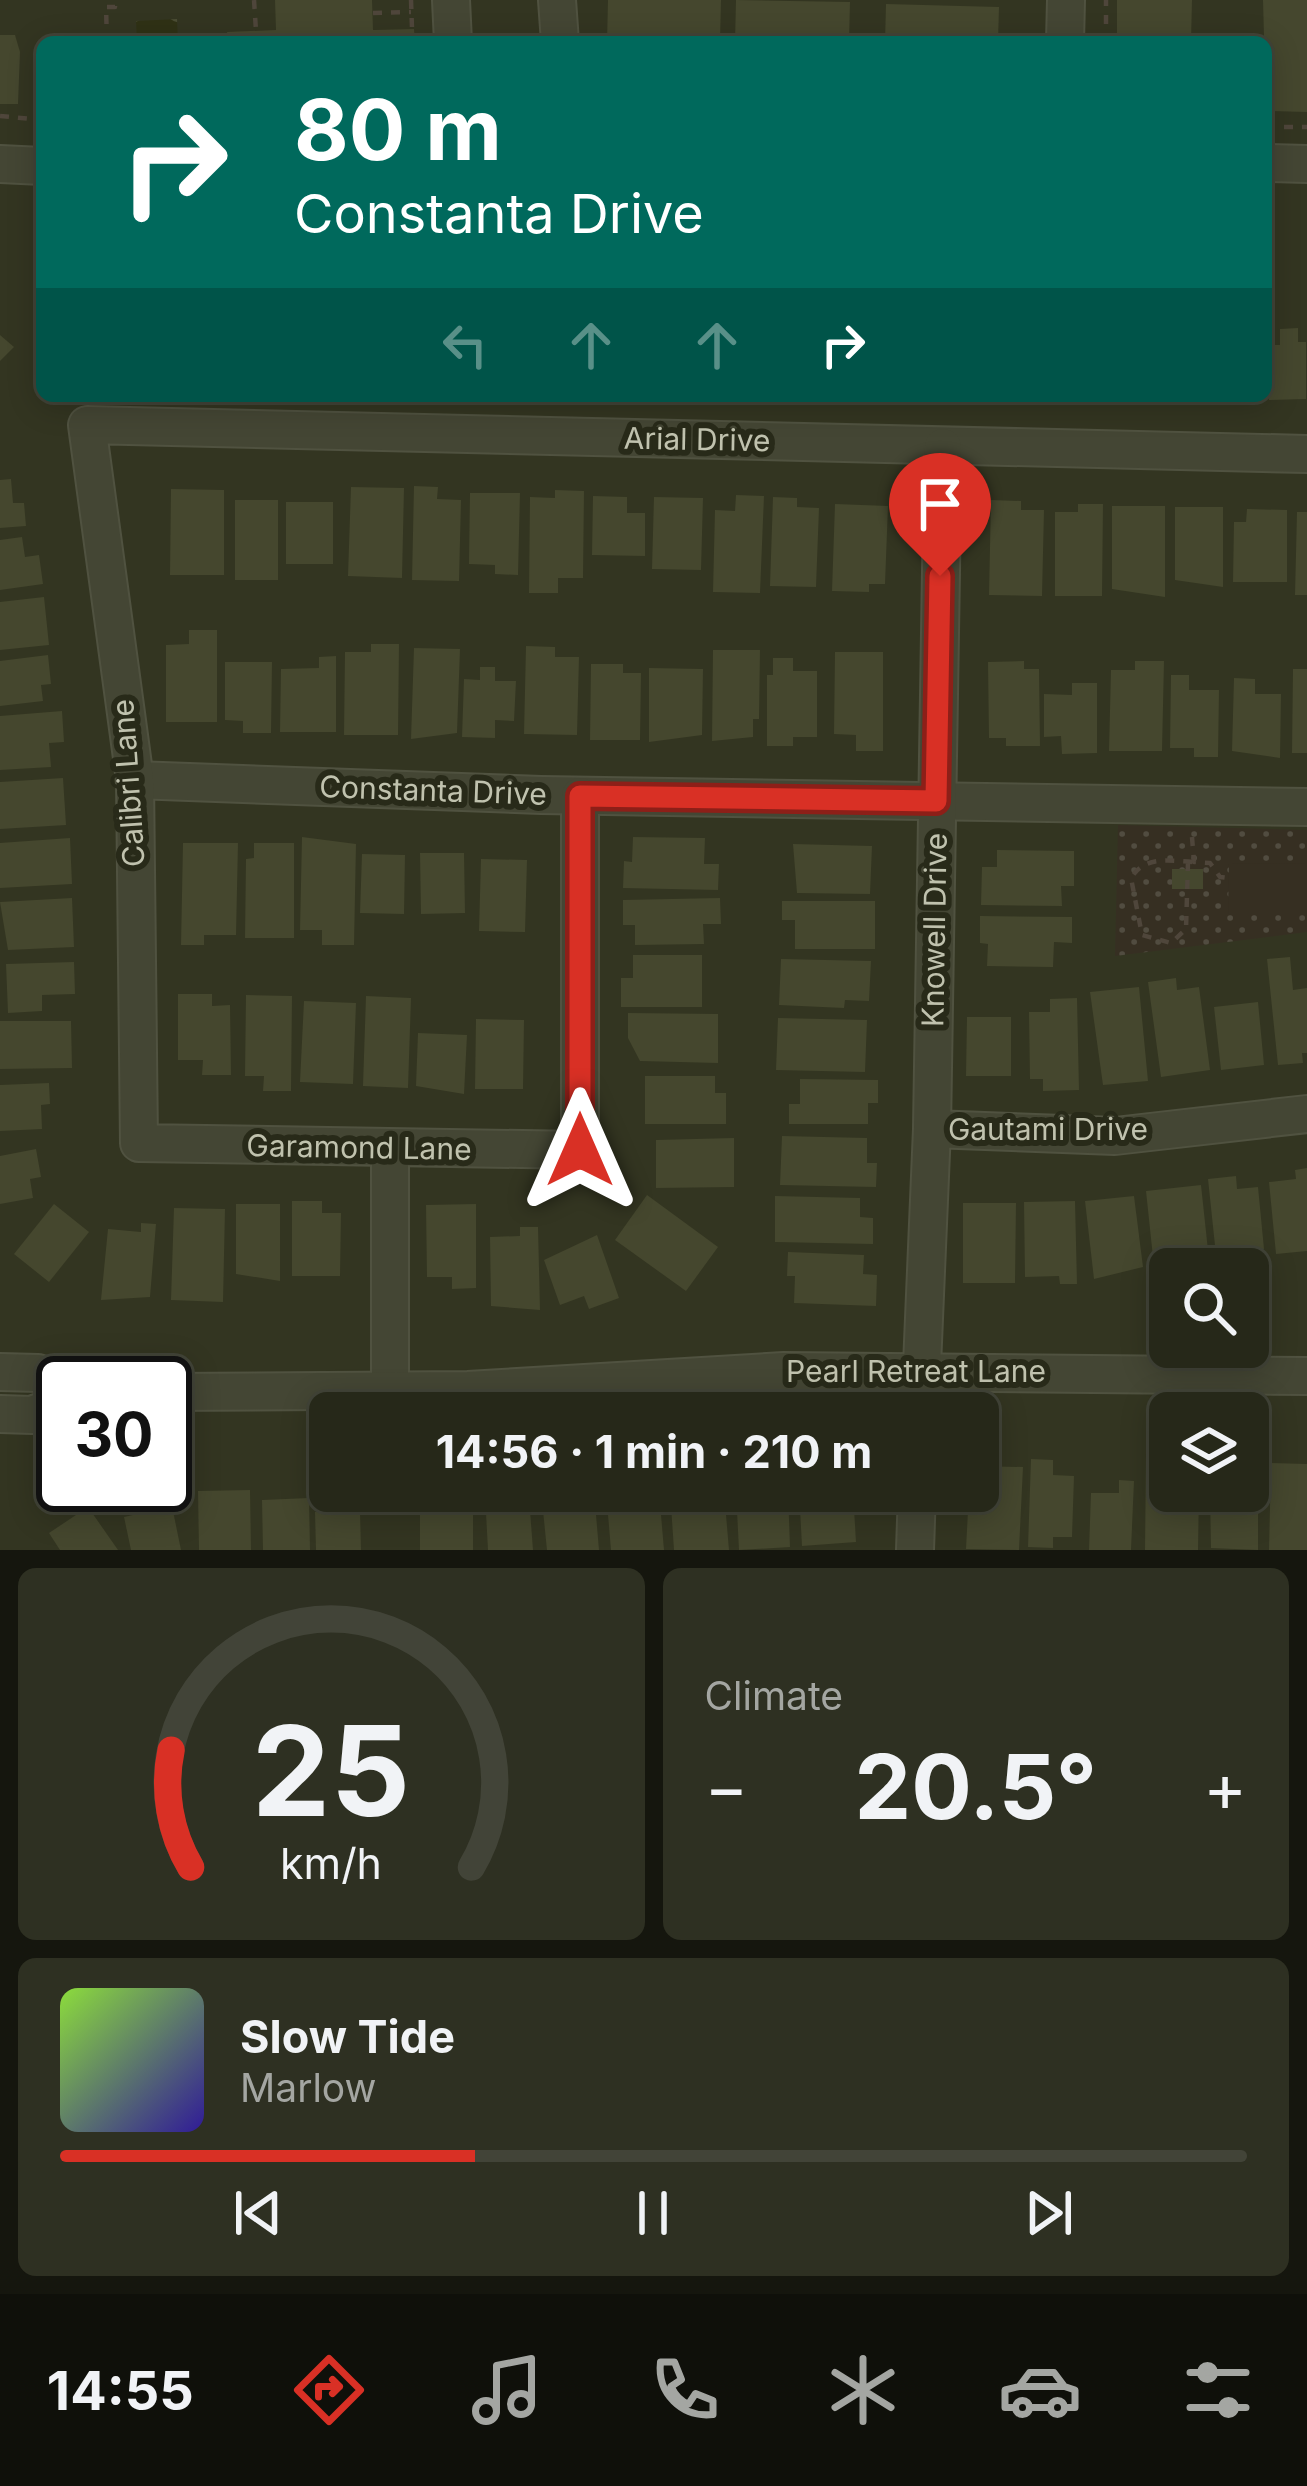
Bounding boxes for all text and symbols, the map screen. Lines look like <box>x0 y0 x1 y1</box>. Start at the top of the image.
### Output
text: 80 m <box>294 79 502 180</box>
icon: right <box>96 84 252 240</box>
text: Constanta Drive <box>294 181 704 246</box>
icon: left <box>432 312 498 378</box>
icon: ahead <box>558 312 624 378</box>
icon: ahead <box>684 312 750 378</box>
icon: right <box>810 312 876 378</box>
street label: Arial Drive <box>623 420 771 458</box>
pin <box>889 453 991 576</box>
icon: arrive <box>907 471 973 537</box>
street label: Calibri Lane <box>104 698 152 868</box>
street label: Constanta Drive <box>319 768 547 812</box>
street label: Knowell Drive <box>914 833 954 1027</box>
position arrow <box>517 1087 643 1213</box>
street label: Gautami Drive <box>948 1111 1148 1147</box>
street label: Garamond Lane <box>246 1127 472 1167</box>
map controls <box>1149 1248 1269 1512</box>
button: search <box>1149 1248 1269 1368</box>
street label: Pearl Retreat Lane <box>786 1353 1046 1389</box>
speed limit sign: 30 <box>36 1356 192 1512</box>
button: layers <box>1149 1392 1269 1512</box>
text: 14:56 · 1 min · 210 m <box>436 1424 872 1479</box>
text: Climate <box>705 1672 843 1719</box>
text: 25 <box>252 1695 410 1846</box>
text: 20.5° <box>854 1732 1097 1841</box>
text: − <box>705 1747 748 1827</box>
text: + <box>1203 1747 1247 1827</box>
text: km/h <box>280 1837 382 1889</box>
text: Slow Tide <box>240 2009 455 2064</box>
text: Marlow <box>240 2064 376 2111</box>
icon: previous <box>225 2180 291 2246</box>
icon: pause <box>620 2180 686 2246</box>
icon: next <box>1016 2180 1082 2246</box>
icon: directions <box>287 2348 371 2432</box>
icon: music <box>465 2348 549 2432</box>
icon: phone <box>643 2348 727 2432</box>
icon: climate <box>821 2348 905 2432</box>
icon: car <box>998 2348 1082 2432</box>
icon: filters <box>1176 2348 1260 2432</box>
text: 14:55 <box>47 2358 194 2423</box>

